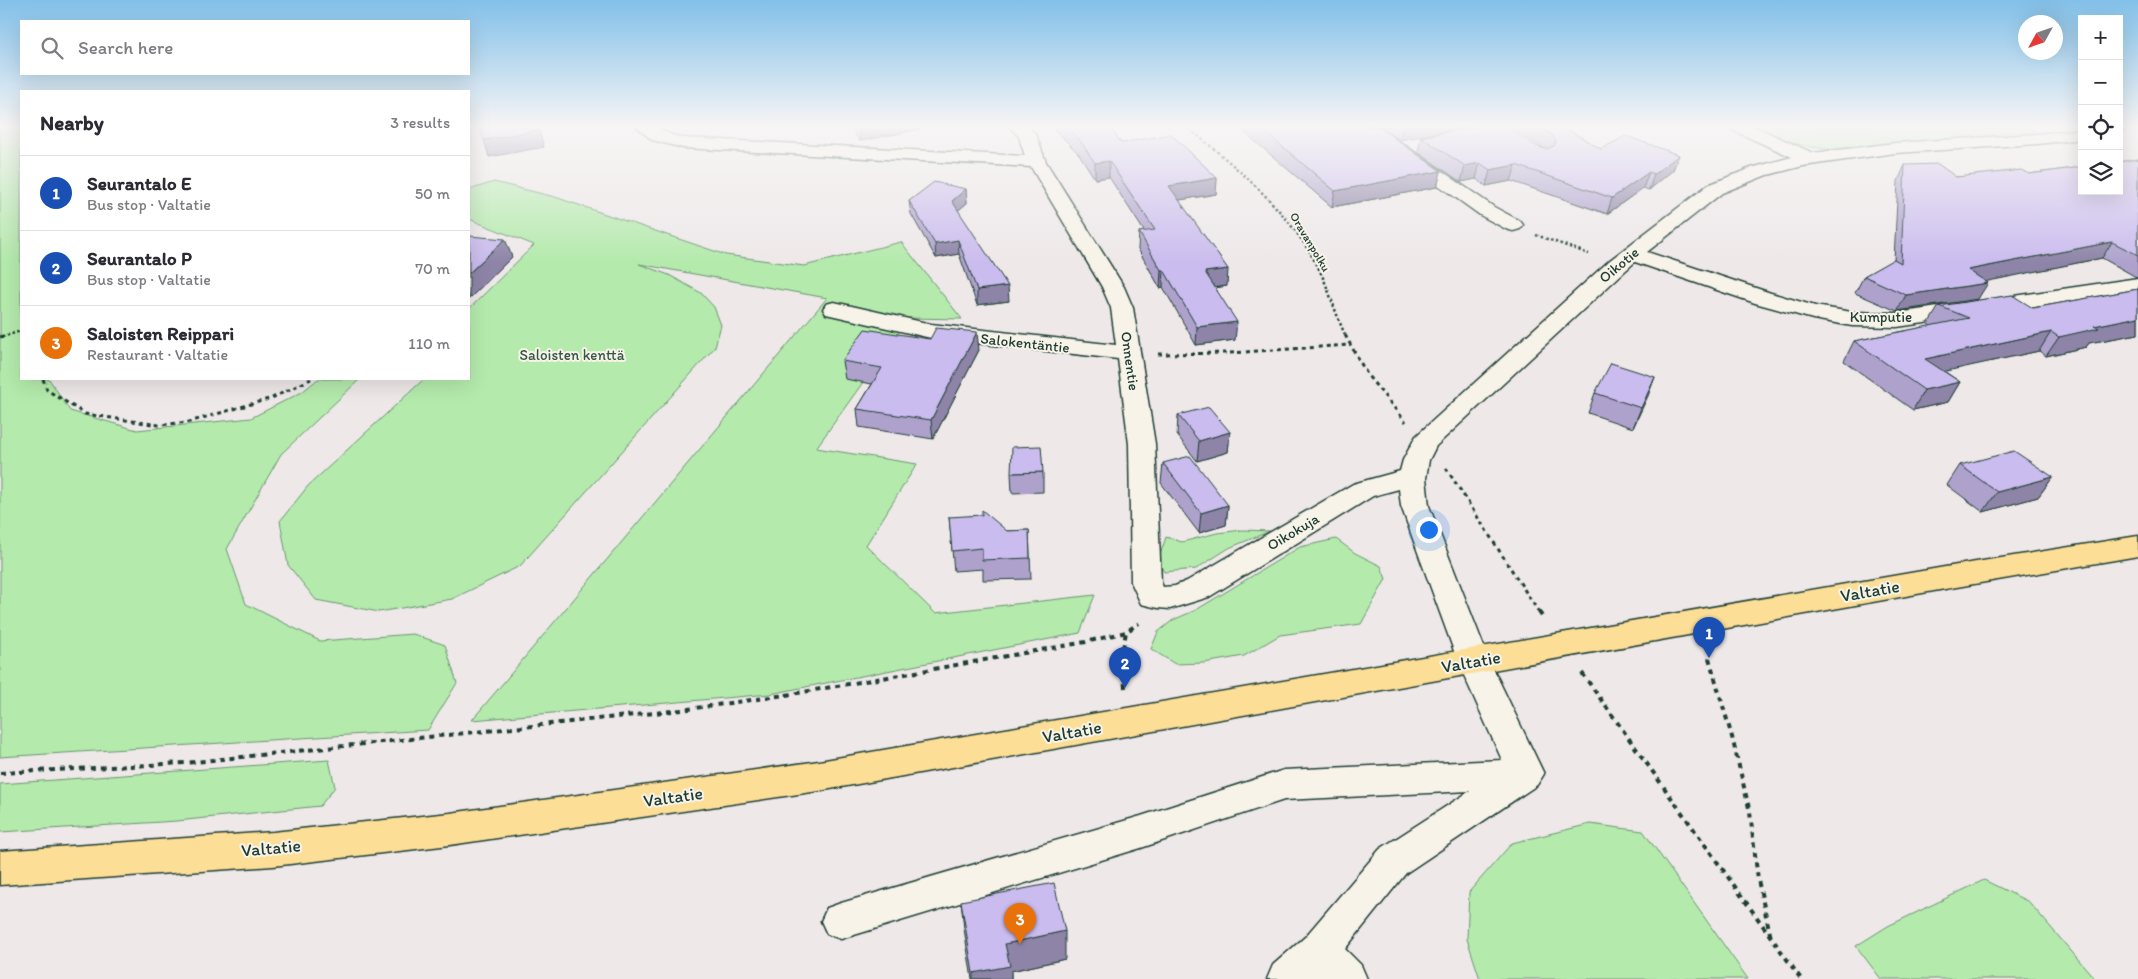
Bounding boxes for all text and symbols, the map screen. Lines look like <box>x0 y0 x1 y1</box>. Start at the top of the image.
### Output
north arrow <box>2018 15 2063 60</box>
map controls <box>2078 15 2123 195</box>
button: + <box>2078 15 2123 60</box>
search box <box>20 20 470 75</box>
icon: search <box>38 34 66 62</box>
text: Search here <box>78 36 173 59</box>
button: − <box>2078 60 2123 105</box>
button: locate <box>2078 105 2123 150</box>
text: Nearby <box>40 110 104 135</box>
text: 3 results <box>390 113 450 132</box>
button: layers <box>2078 150 2123 195</box>
text: Seurantalo E <box>87 172 191 195</box>
text: 1 <box>52 184 60 203</box>
text: 50 m <box>415 184 450 203</box>
text: Bus stop · Valtatie <box>87 195 211 214</box>
street label: Oravanpolku <box>1287 210 1333 274</box>
street label: Oikotie <box>1595 243 1643 287</box>
text: Seurantalo P <box>87 247 192 270</box>
text: 2 <box>52 259 60 278</box>
text: 70 m <box>415 259 450 278</box>
text: Bus stop · Valtatie <box>87 270 211 289</box>
street label: Kumputie <box>1850 308 1912 326</box>
text: Saloisten Reippari <box>87 322 234 345</box>
street label: Salokentäntie <box>980 329 1070 357</box>
street label: Onnentie <box>1117 330 1143 392</box>
text: 3 <box>52 334 60 353</box>
text: 110 m <box>408 334 450 353</box>
text: Restaurant · Valtatie <box>87 345 228 364</box>
park label: Saloisten kenttä <box>519 346 625 364</box>
street label: Oikokuja <box>1264 509 1322 555</box>
your location <box>1416 517 1442 543</box>
street label: Valtatie <box>1839 575 1901 607</box>
pin: 1 <box>1693 617 1725 658</box>
street label: Valtatie <box>1440 646 1502 678</box>
pin: 2 <box>1109 647 1141 688</box>
street label: Valtatie <box>1041 716 1103 748</box>
street label: Valtatie <box>642 782 704 812</box>
street label: Valtatie <box>240 834 302 862</box>
pin: 3 <box>1004 903 1036 944</box>

